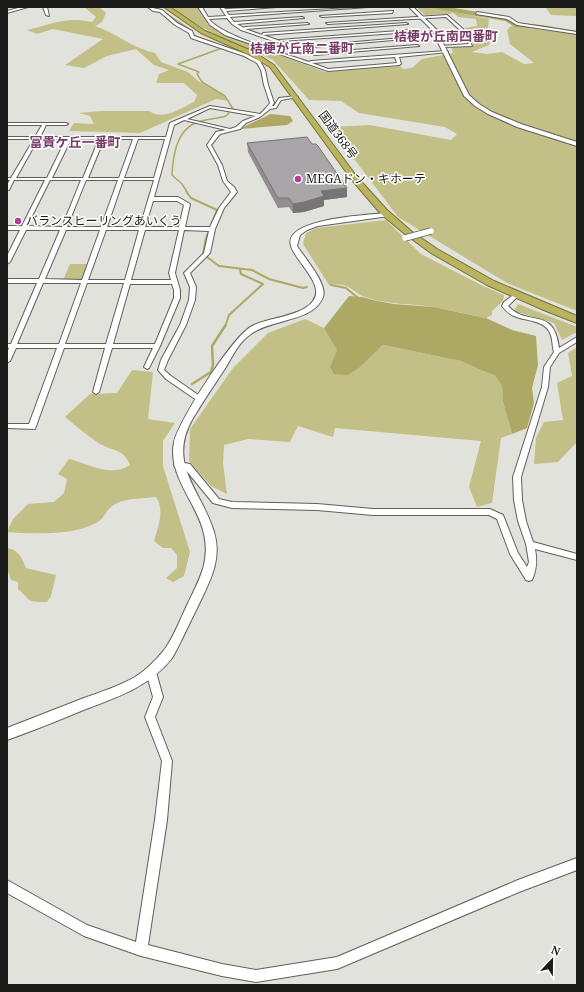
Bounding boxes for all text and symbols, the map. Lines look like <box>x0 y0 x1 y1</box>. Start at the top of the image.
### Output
district label: 桔梗が丘南四番町 <box>394 27 498 45</box>
district label: 桔梗が丘南二番町 <box>250 39 354 57</box>
street label: 国道368号 <box>315 107 362 162</box>
district label: 富貴ケ丘一番町 <box>29 133 121 151</box>
place label: MEGAドン・キホーテ <box>306 170 426 187</box>
marker: MEGAドン・キホーテ <box>293 174 303 184</box>
place label: バランスヒーリングあいくう <box>26 212 182 229</box>
marker: バランスヒーリングあいくう <box>13 216 23 226</box>
north arrow <box>532 940 572 980</box>
text: N <box>549 942 563 959</box>

